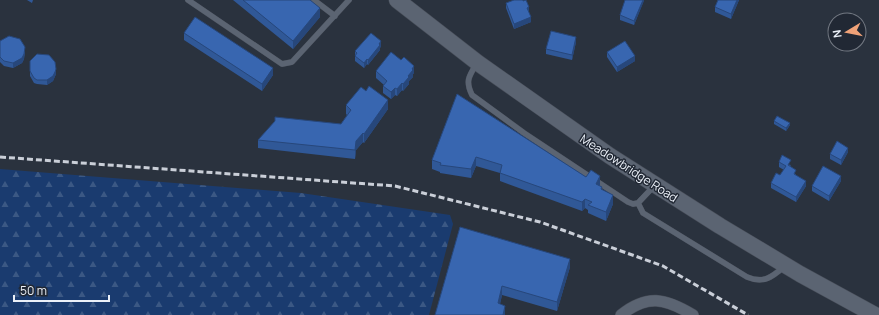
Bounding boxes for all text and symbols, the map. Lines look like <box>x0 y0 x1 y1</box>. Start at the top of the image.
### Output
north arrow <box>827 12 867 52</box>
text: N <box>829 29 845 39</box>
street label: Meadowbridge Road <box>577 130 681 206</box>
scale bar <box>14 277 109 303</box>
text: 50 m <box>20 282 47 299</box>

